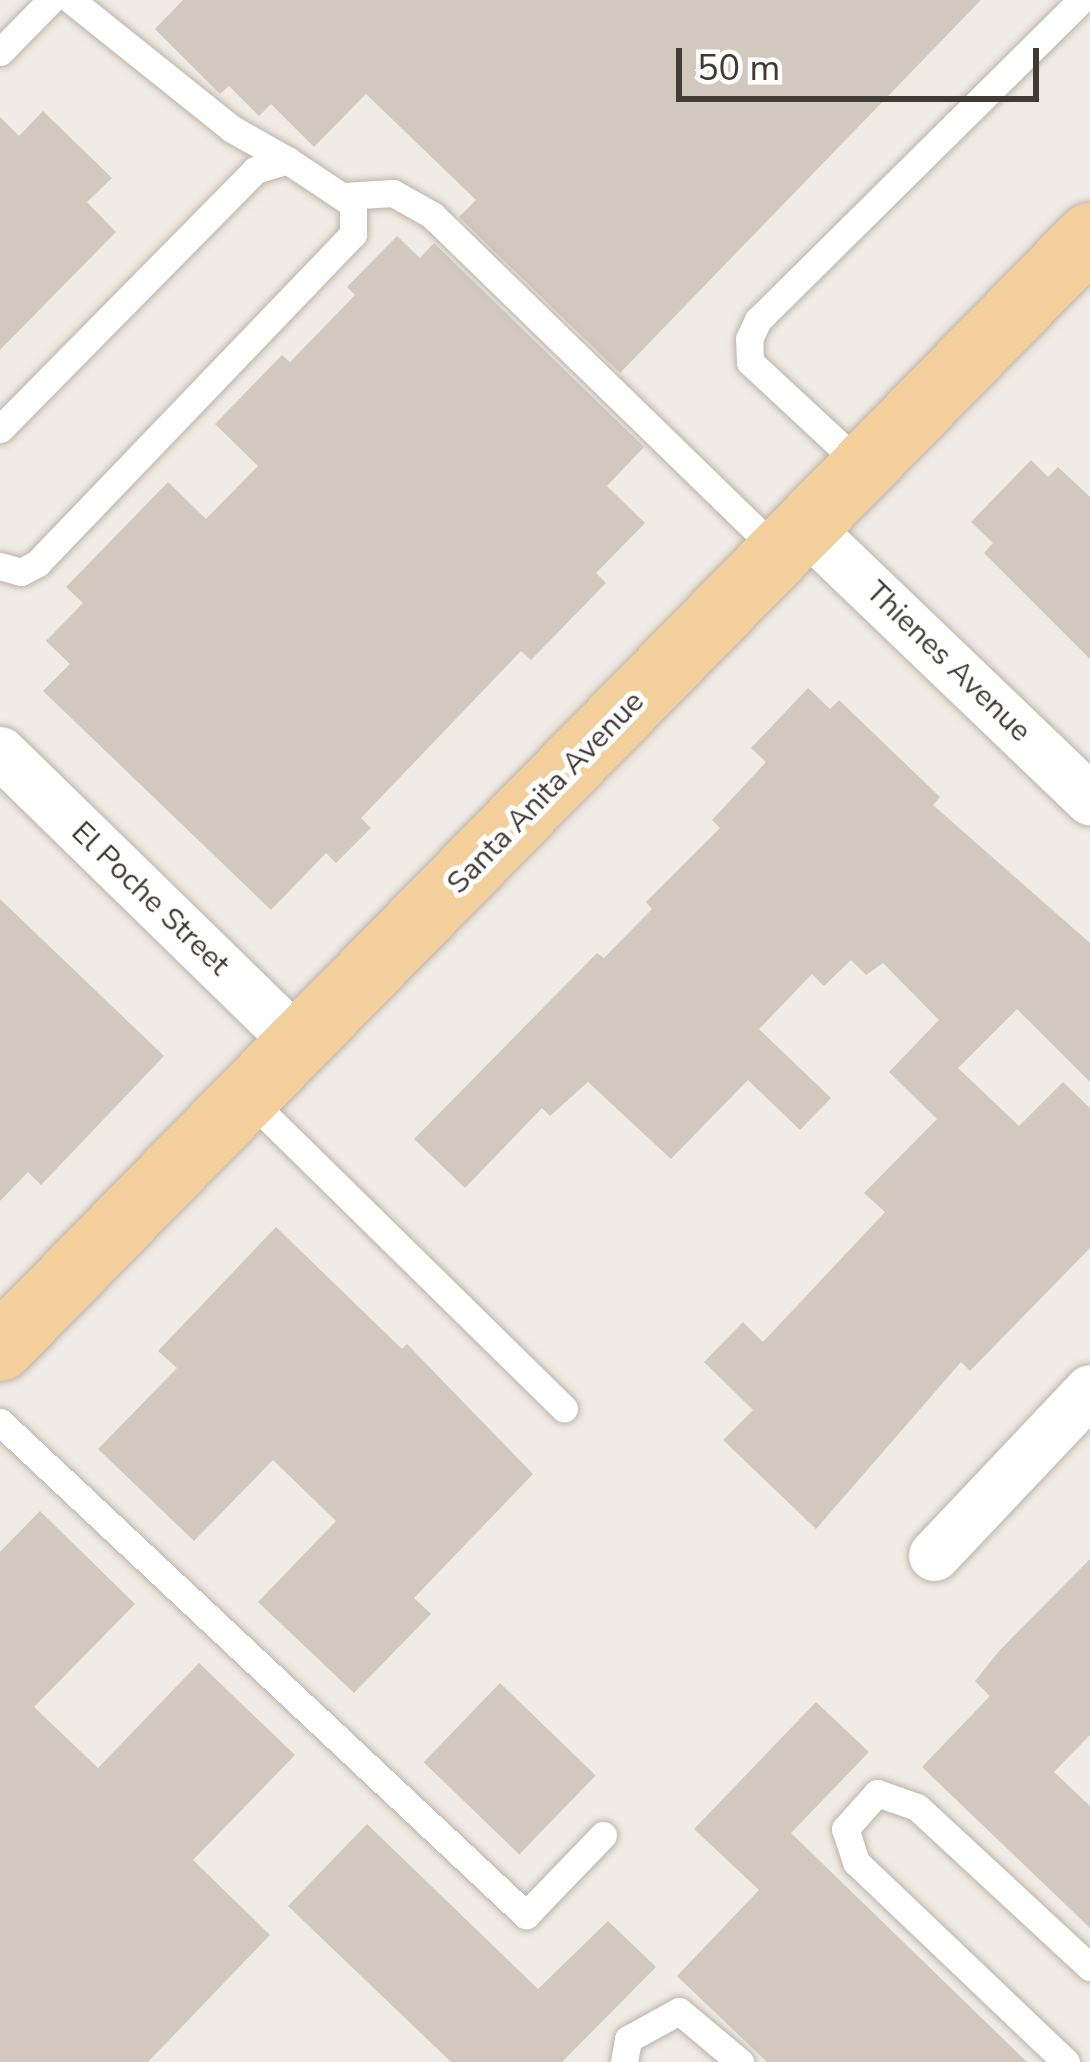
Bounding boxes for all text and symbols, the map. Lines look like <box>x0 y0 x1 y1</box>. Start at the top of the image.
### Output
scale bar <box>682 24 1045 98</box>
text: 50 m <box>697 44 780 93</box>
street label: Thienes Avenue <box>858 574 1038 750</box>
street label: Santa Anita Avenue <box>440 684 652 902</box>
street label: El Poche Street <box>64 815 236 983</box>

